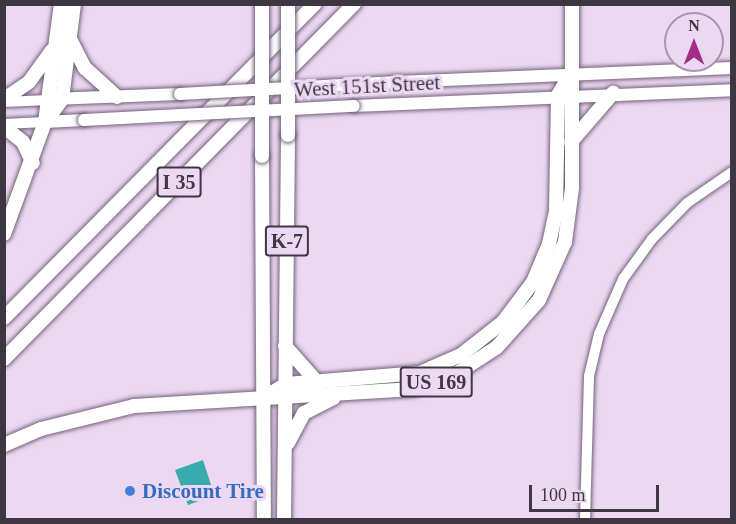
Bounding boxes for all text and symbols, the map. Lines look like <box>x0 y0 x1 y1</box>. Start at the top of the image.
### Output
north arrow <box>664 12 724 72</box>
text: N <box>688 17 700 34</box>
street label: West 151st Street <box>293 70 441 102</box>
road number: I 35 <box>156 165 201 199</box>
road number: K-7 <box>264 224 310 258</box>
road number: US 169 <box>398 365 474 399</box>
scale bar <box>532 473 662 511</box>
place label: Discount Tire <box>142 478 264 504</box>
marker: Discount Tire <box>123 484 137 498</box>
text: 100 m <box>540 485 586 505</box>

